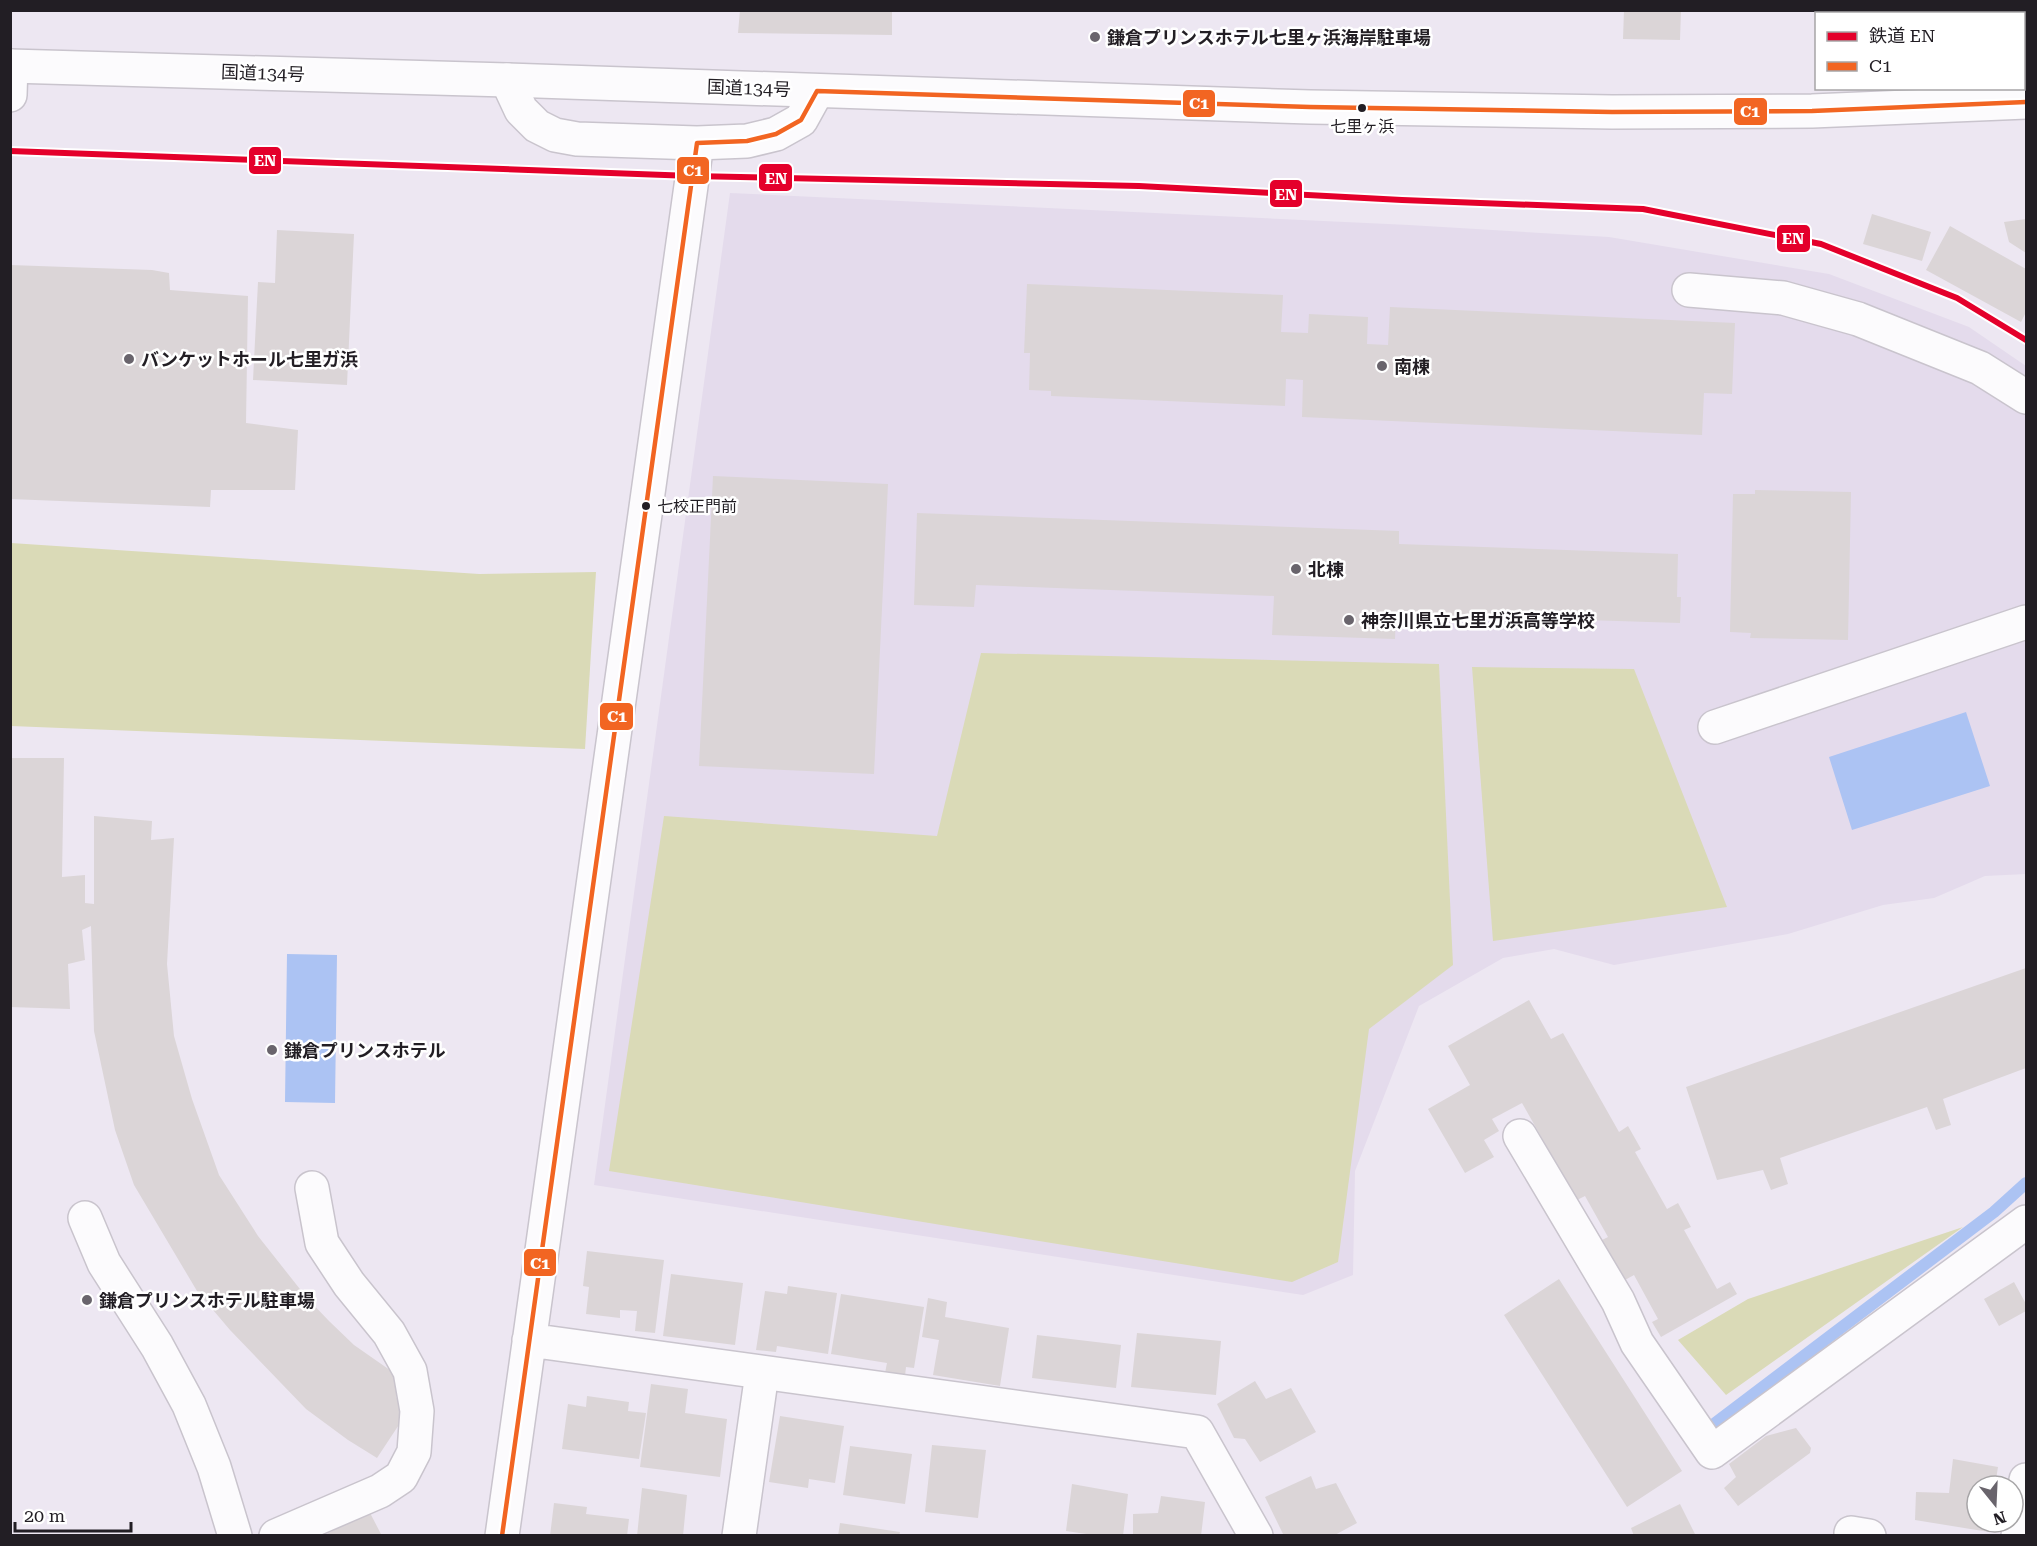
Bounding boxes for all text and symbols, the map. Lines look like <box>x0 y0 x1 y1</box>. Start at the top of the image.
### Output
legend <box>1815 12 2025 90</box>
text: 鉄道 EN <box>1869 25 1936 46</box>
place label: 鎌倉プリンスホテル七里ヶ浜海岸駐車場 <box>1107 27 1431 48</box>
marker: 鎌倉プリンスホテル七里ヶ浜海岸駐車場 <box>1088 30 1102 44</box>
text: C1 <box>1869 55 1892 76</box>
street label: 国道134号 <box>221 61 305 85</box>
street label: 国道134号 <box>707 76 791 100</box>
line badge: C1 <box>1182 89 1216 118</box>
text: C1 <box>1189 94 1209 113</box>
line badge: C1 <box>1733 97 1768 126</box>
marker: 七里ヶ浜 <box>1356 102 1368 114</box>
text: C1 <box>1740 102 1760 121</box>
place label: 七里ヶ浜 <box>1330 117 1394 136</box>
line badge: EN <box>248 146 282 175</box>
text: EN <box>254 151 276 170</box>
line badge: C1 <box>676 156 710 185</box>
text: C1 <box>683 161 703 180</box>
line badge: EN <box>758 163 793 192</box>
text: EN <box>765 169 787 188</box>
line badge: EN <box>1269 179 1303 208</box>
text: EN <box>1275 185 1297 204</box>
line badge: EN <box>1776 224 1811 253</box>
text: EN <box>1782 229 1804 248</box>
place label: バンケットホール七里ガ浜 <box>141 349 358 370</box>
marker: バンケットホール七里ガ浜 <box>122 352 136 366</box>
place label: 南棟 <box>1394 356 1430 377</box>
marker: 南棟 <box>1375 359 1389 373</box>
place label: 七校正門前 <box>657 497 737 516</box>
marker: 七校正門前 <box>640 500 652 512</box>
place label: 北棟 <box>1308 559 1344 580</box>
marker: 北棟 <box>1289 562 1303 576</box>
place label: 神奈川県立七里ガ浜高等学校 <box>1361 610 1595 631</box>
marker: 神奈川県立七里ガ浜高等学校 <box>1342 613 1356 627</box>
line badge: C1 <box>599 702 634 731</box>
text: C1 <box>607 707 627 726</box>
place label: 鎌倉プリンスホテル <box>284 1040 446 1061</box>
marker: 鎌倉プリンスホテル <box>265 1043 279 1057</box>
line badge: C1 <box>523 1248 557 1277</box>
text: C1 <box>530 1254 550 1273</box>
place label: 鎌倉プリンスホテル駐車場 <box>99 1290 315 1311</box>
marker: 鎌倉プリンスホテル駐車場 <box>80 1293 94 1307</box>
north arrow <box>1965 1474 2025 1534</box>
scale bar <box>15 1495 130 1533</box>
text: 20 m <box>24 1505 65 1526</box>
text: N <box>1991 1507 2008 1529</box>

